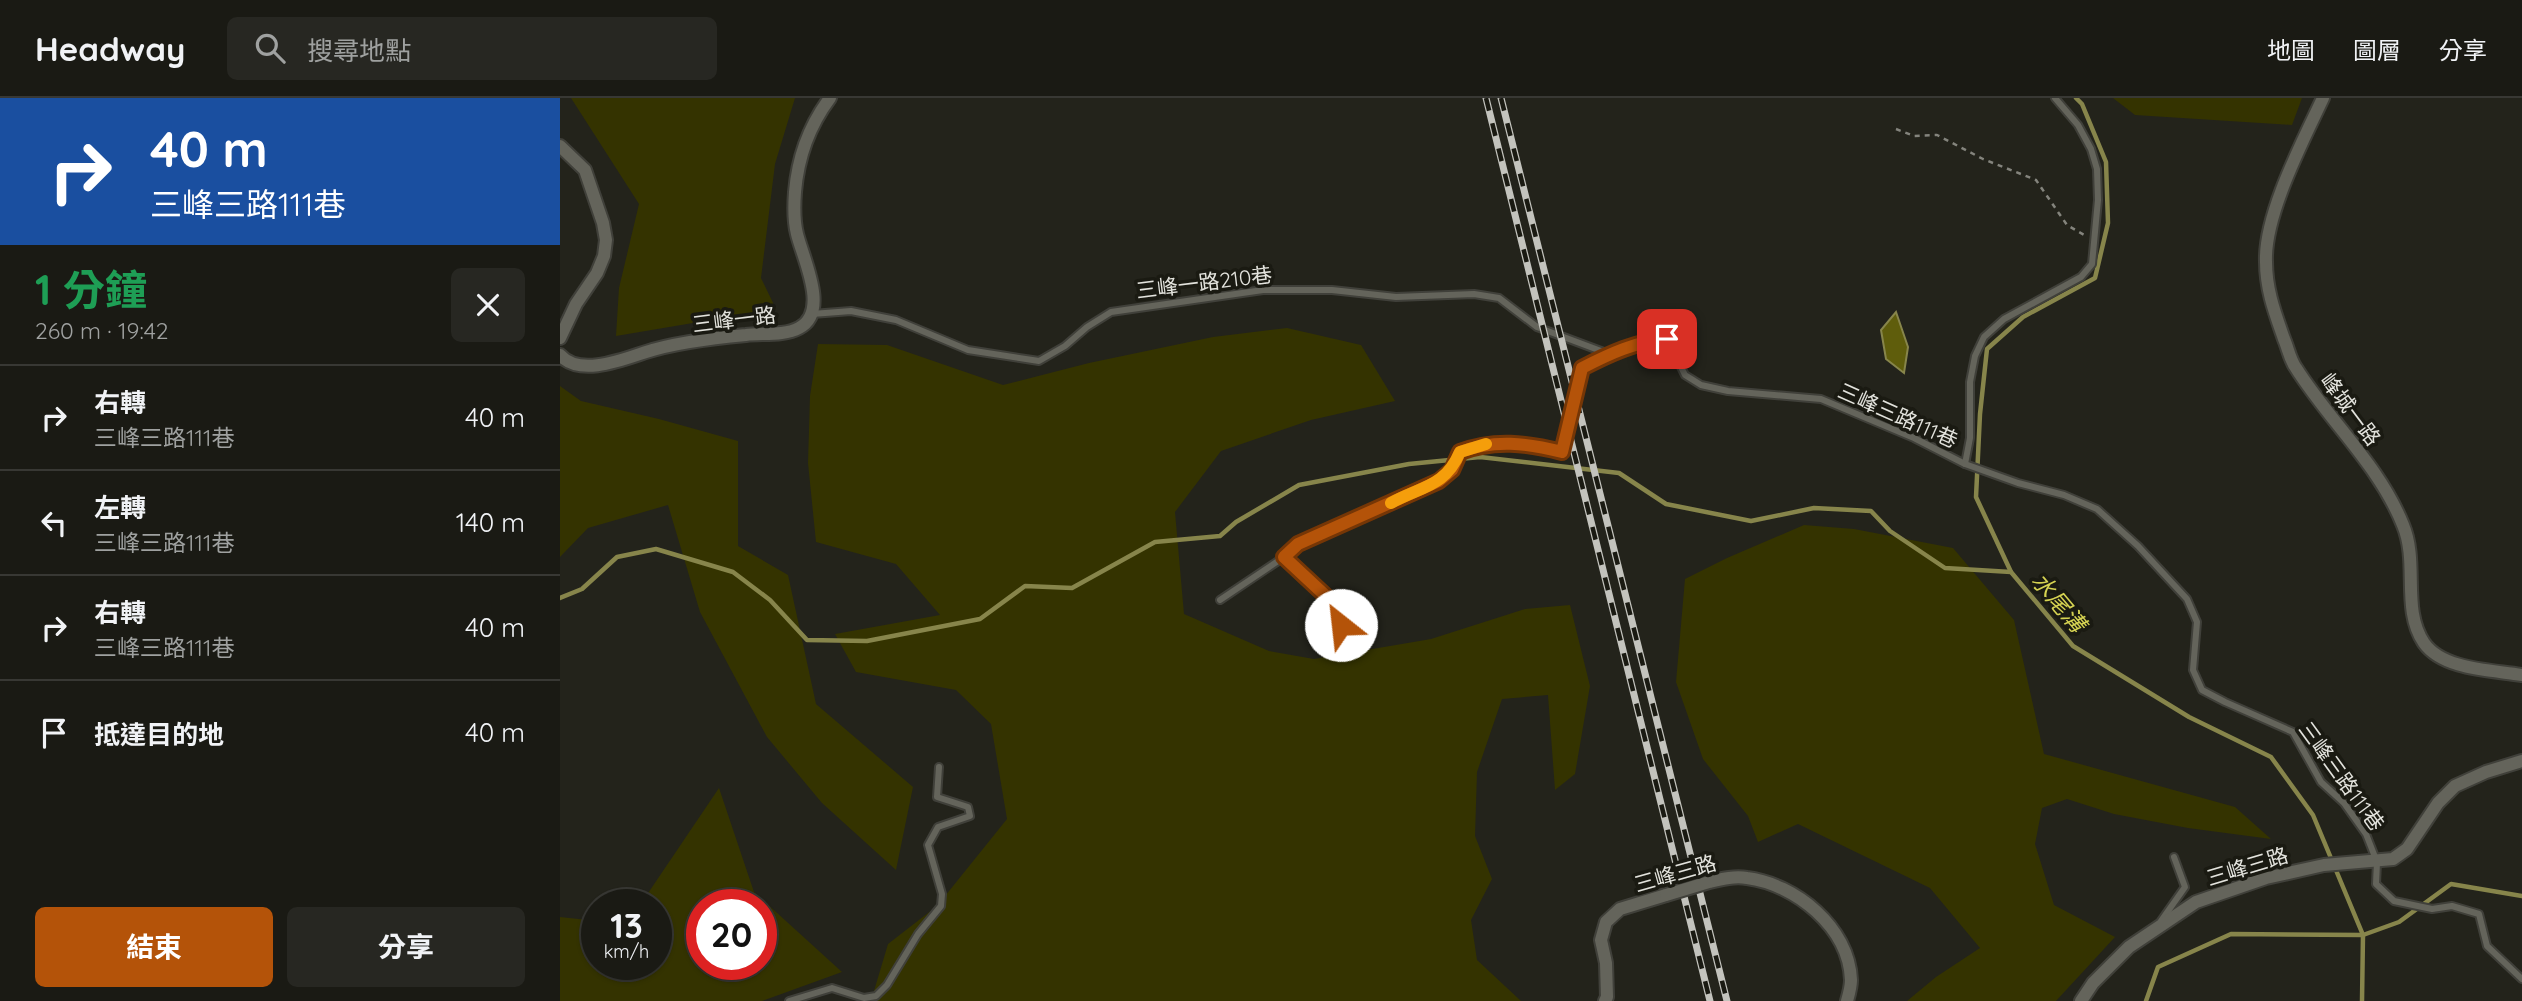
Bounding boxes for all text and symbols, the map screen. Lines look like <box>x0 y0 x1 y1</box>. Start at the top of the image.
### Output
search box <box>227 17 717 80</box>
text: Headway <box>35 28 185 69</box>
icon: search <box>251 29 289 67</box>
text: 搜尋地點 <box>307 34 411 67</box>
text: 地圖 <box>2267 35 2315 65</box>
text: 圖層 <box>2353 35 2401 65</box>
text: 分享 <box>2439 35 2487 65</box>
text: 40 m <box>150 118 268 179</box>
icon: right <box>35 126 126 217</box>
text: 三峰三路111巷 <box>150 184 346 224</box>
street label: 三峰一路210巷 <box>1134 261 1274 303</box>
text: 1 分鐘 <box>35 263 147 316</box>
button: close <box>451 268 525 342</box>
street label: 三峰一路 <box>691 301 777 337</box>
pin <box>1637 309 1697 369</box>
text: 260 m · 19:42 <box>35 316 169 345</box>
icon: arrive <box>1648 320 1686 358</box>
street label: 峰城一路 <box>2315 368 2387 450</box>
street label: 三峰三路111巷 <box>1834 377 1962 453</box>
text: 右轉 <box>94 386 146 419</box>
icon: right <box>35 399 73 437</box>
text: 40 m <box>465 401 525 434</box>
text: 三峰三路111巷 <box>94 423 235 452</box>
text: 左轉 <box>94 491 146 524</box>
icon: left <box>35 504 73 542</box>
text: 140 m <box>456 506 525 539</box>
text: 三峰三路111巷 <box>94 528 235 557</box>
water label: 水尾溝 <box>2026 566 2094 640</box>
position arrow <box>1304 588 1378 662</box>
text: 右轉 <box>94 596 146 629</box>
icon: right <box>35 609 73 647</box>
text: 40 m <box>465 611 525 644</box>
text: 三峰三路111巷 <box>94 633 235 662</box>
icon: arrive <box>35 714 73 752</box>
text: 40 m <box>465 716 525 749</box>
street label: 三峰三路111巷 <box>2294 716 2390 836</box>
text: 抵達目的地 <box>94 718 224 751</box>
street label: 三峰三路 <box>2203 841 2291 891</box>
street label: 三峰三路 <box>1631 849 1719 897</box>
speed limit sign: 20 <box>686 889 777 980</box>
text: 13 <box>610 903 643 947</box>
button: 結束 <box>35 907 273 987</box>
button: 分享 <box>287 907 525 987</box>
text: km/h <box>604 940 649 963</box>

